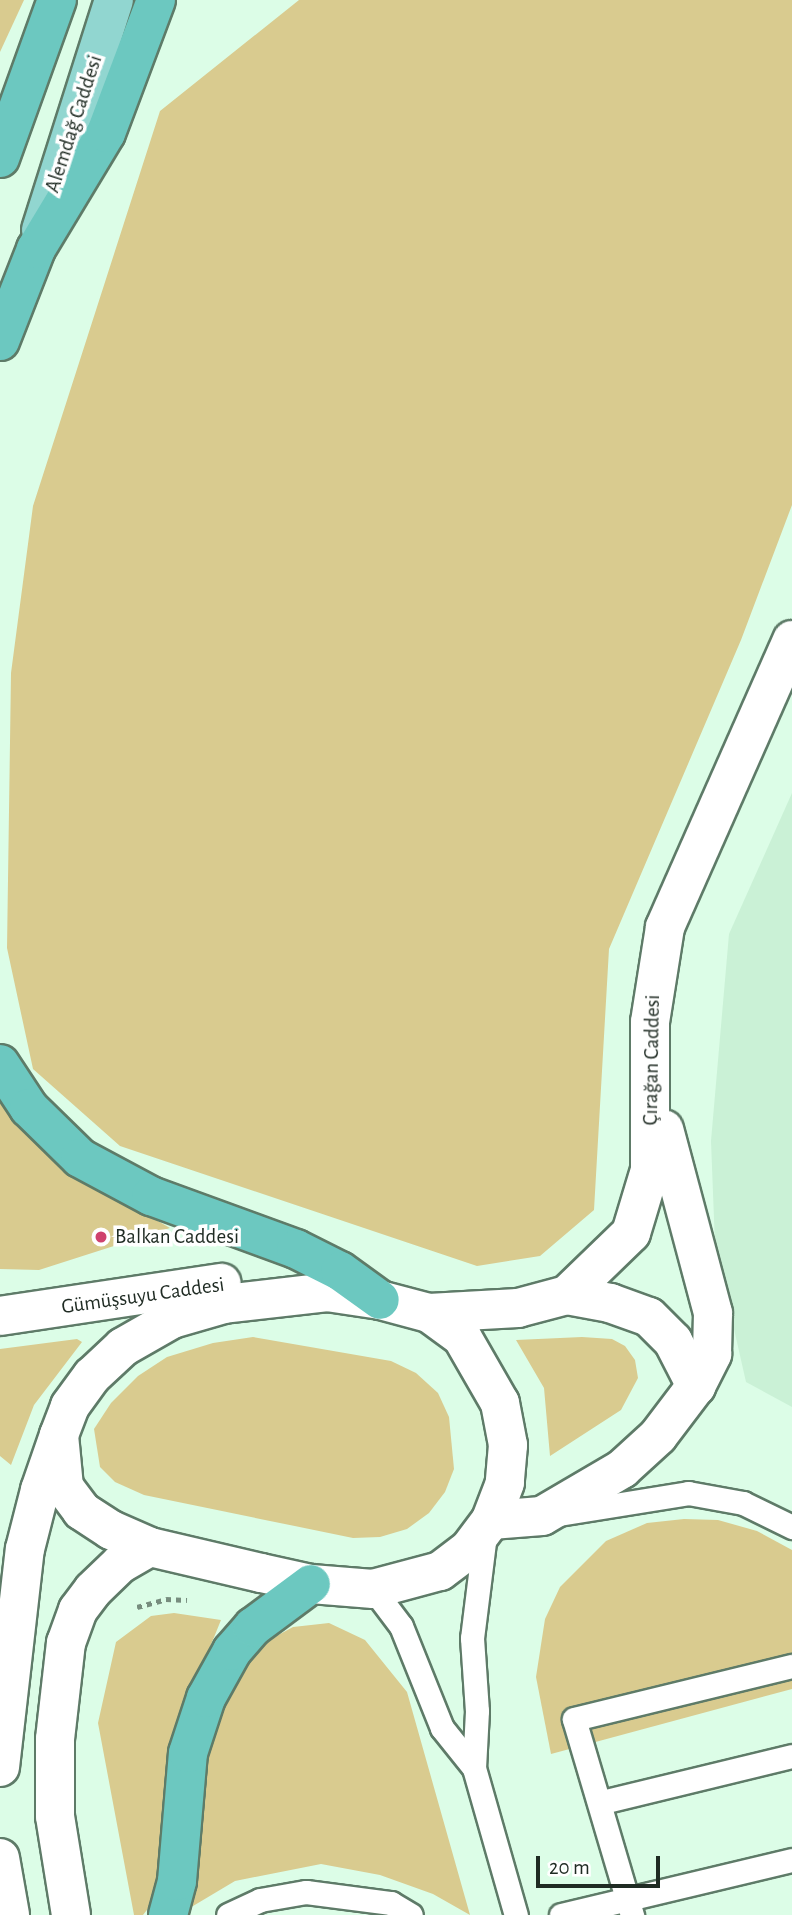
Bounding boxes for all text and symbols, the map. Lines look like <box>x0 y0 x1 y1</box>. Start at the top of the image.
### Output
street label: Alemdağ Caddesi <box>40 52 108 196</box>
street label: Çırağan Caddesi <box>638 994 666 1126</box>
place label: Balkan Caddesi <box>115 1224 239 1250</box>
marker: Balkan Caddesi <box>93 1229 109 1245</box>
street label: Gümüşsuyu Caddesi <box>60 1272 226 1320</box>
scale bar <box>540 1842 664 1886</box>
text: 20 m <box>549 1857 590 1878</box>

